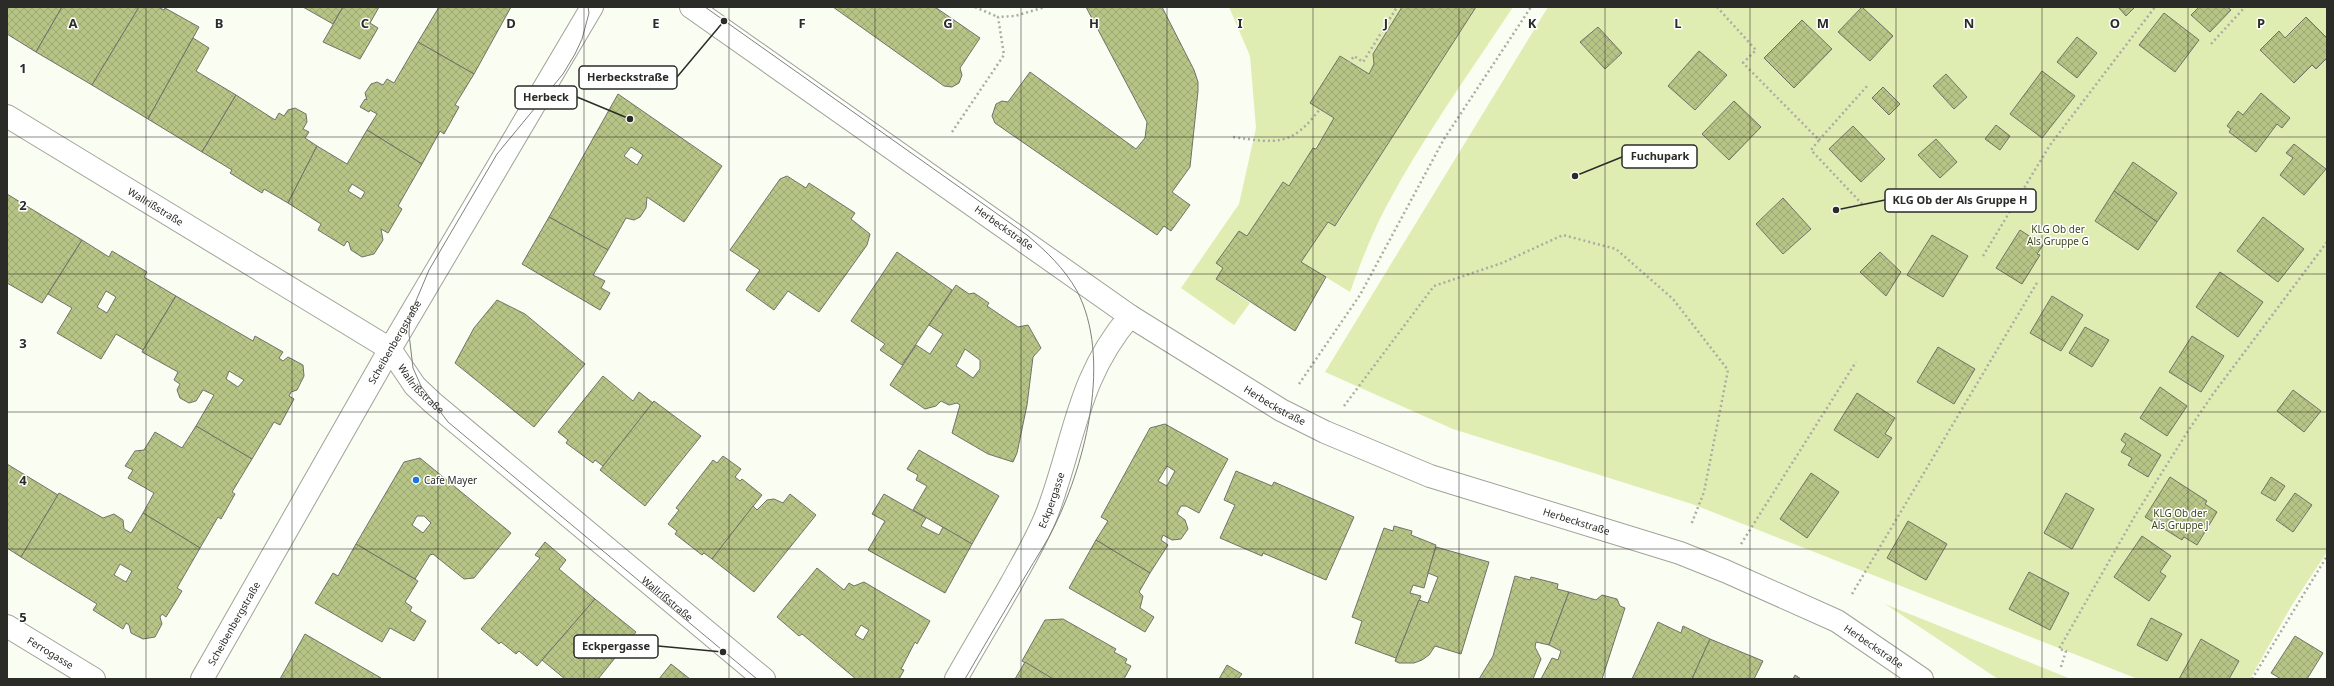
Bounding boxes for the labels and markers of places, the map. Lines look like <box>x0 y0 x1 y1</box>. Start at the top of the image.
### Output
callout: Herbeckstraße <box>579 66 677 89</box>
callout: Herbeck <box>515 86 577 109</box>
callout: Fuchupark <box>1622 145 1697 168</box>
callout: KLG Ob der Als Gruppe H <box>1885 189 2036 212</box>
place label: Cafe Mayer <box>424 473 477 487</box>
marker: Cafe Mayer <box>411 475 421 485</box>
callout: Eckpergasse <box>574 635 658 658</box>

